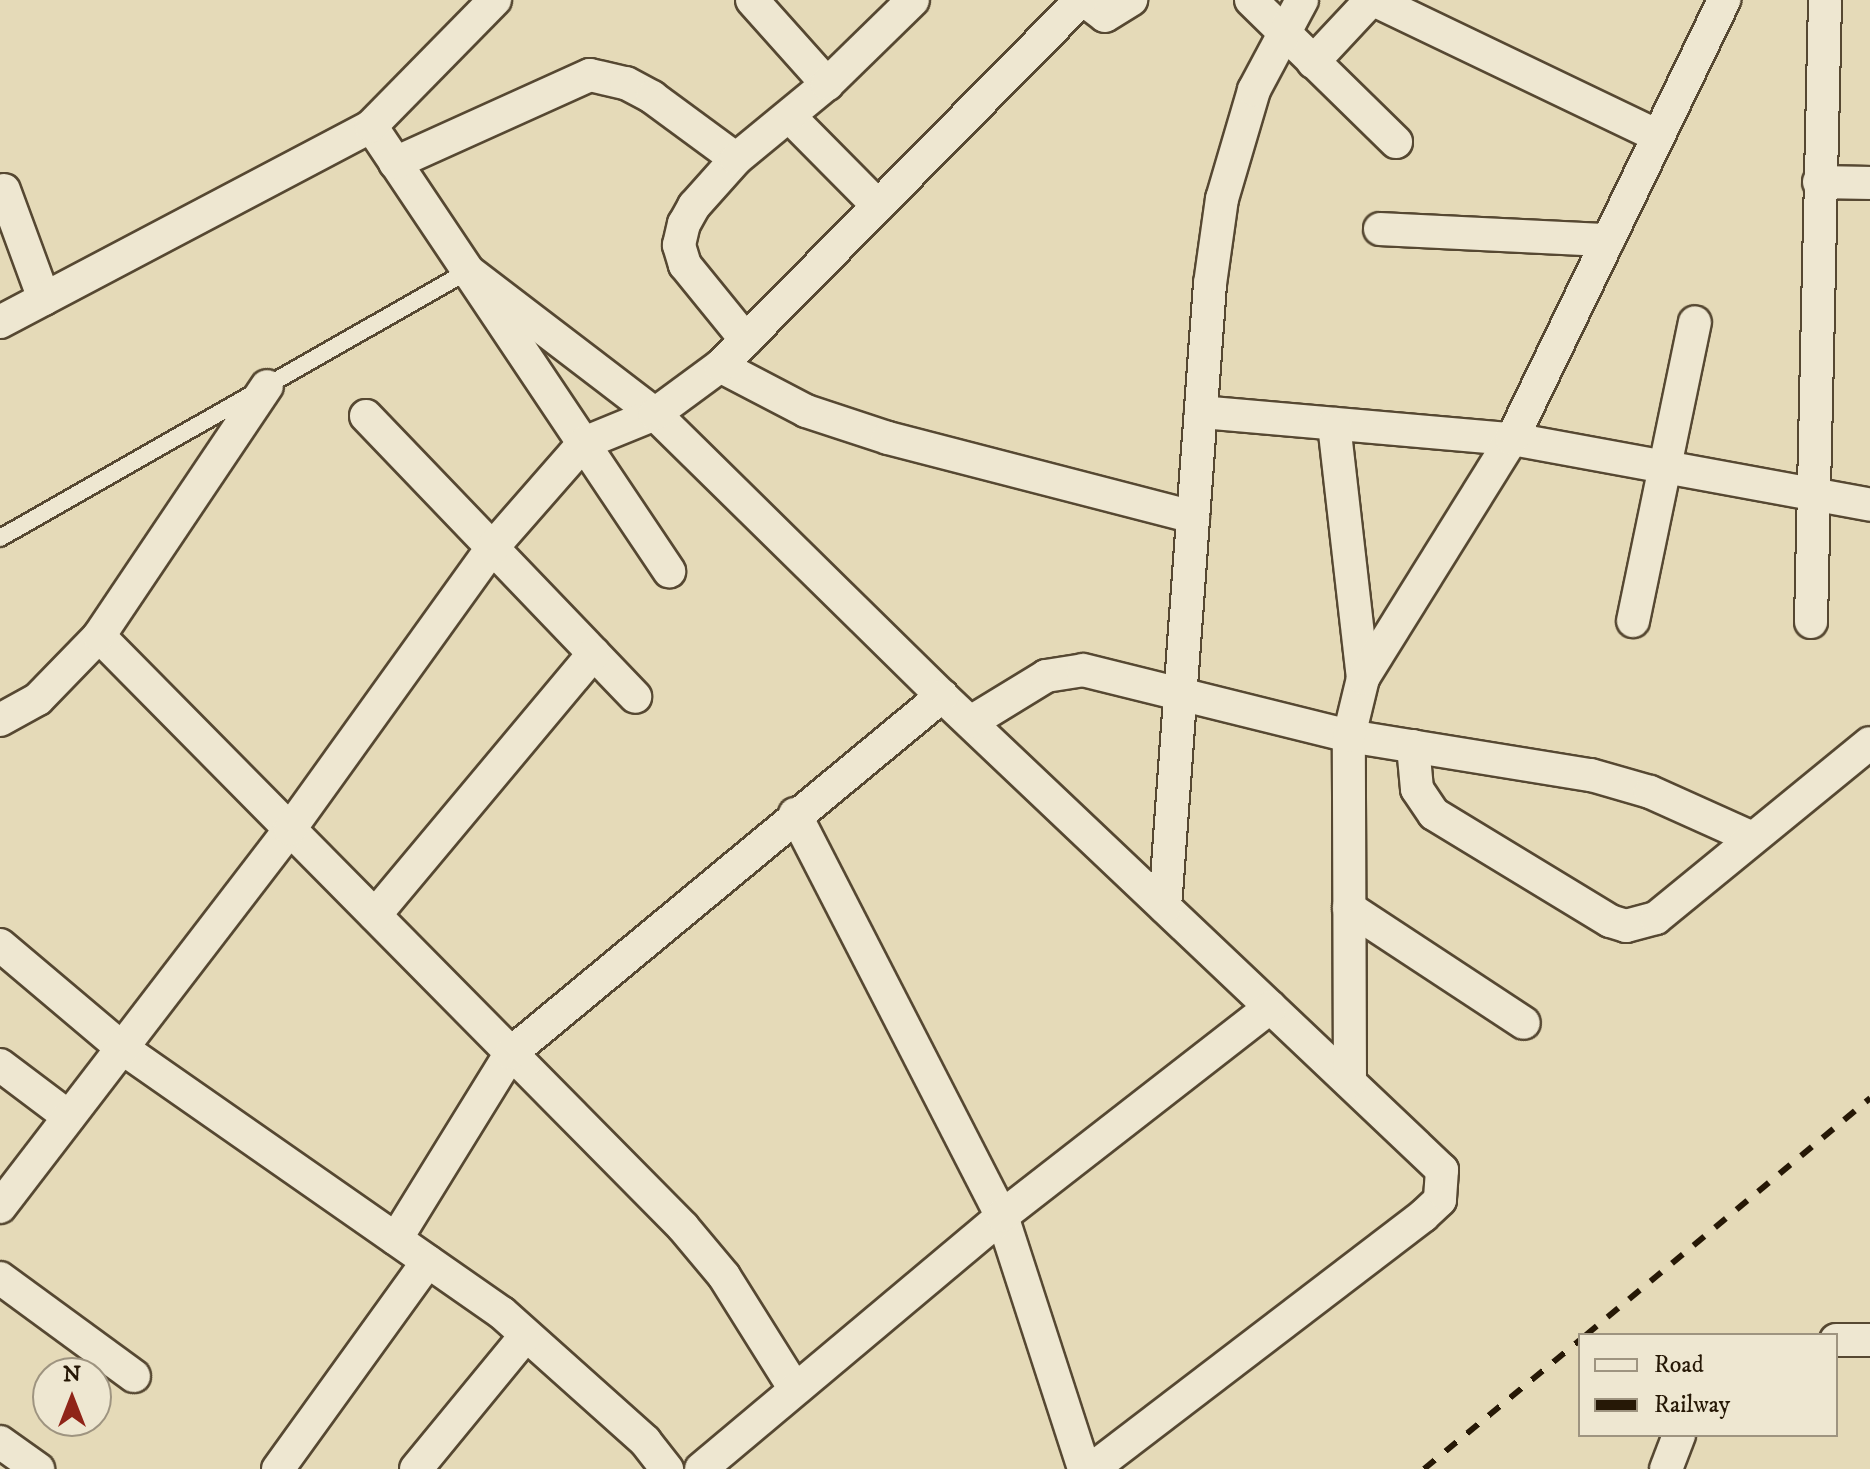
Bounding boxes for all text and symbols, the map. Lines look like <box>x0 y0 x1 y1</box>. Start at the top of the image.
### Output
legend <box>1578 1333 1838 1437</box>
text: Road <box>1654 1350 1704 1380</box>
north arrow <box>32 1357 112 1437</box>
text: N <box>63 1361 81 1388</box>
text: Railway <box>1654 1390 1730 1420</box>

